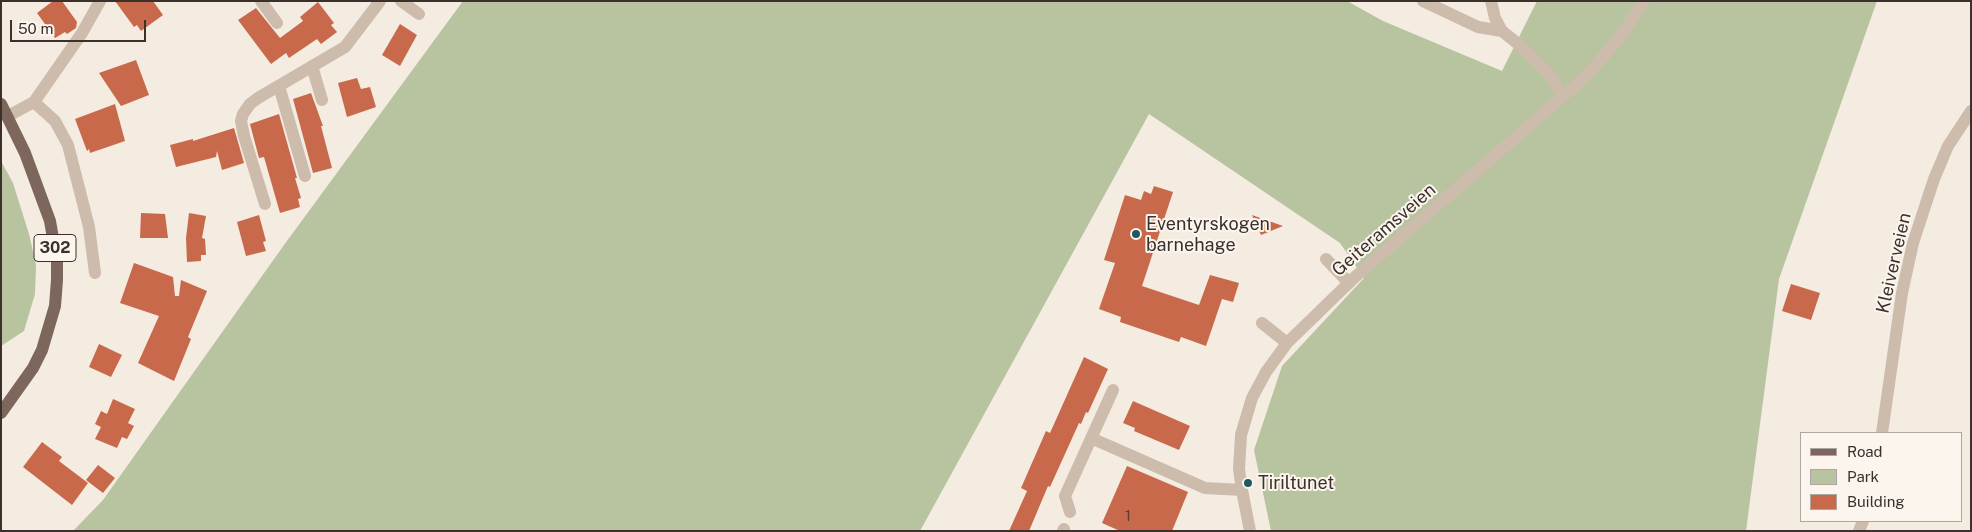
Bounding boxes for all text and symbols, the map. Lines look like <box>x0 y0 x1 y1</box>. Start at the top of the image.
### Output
scale bar <box>12 10 149 42</box>
text: 50 m <box>18 20 53 37</box>
street label: Geiteramsveien <box>1328 179 1440 281</box>
street label: Kleiverveien <box>1872 211 1916 315</box>
place label: Eventyrskogen barnehage <box>1146 213 1270 255</box>
marker: Eventyrskogen barnehage <box>1130 228 1142 240</box>
road number: 302 <box>34 234 76 262</box>
legend <box>1800 432 1962 522</box>
text: Road <box>1847 443 1883 460</box>
text: Park <box>1847 468 1879 485</box>
place label: Tiriltunet <box>1258 472 1334 494</box>
marker: Tiriltunet <box>1242 477 1254 489</box>
text: Building <box>1847 493 1905 510</box>
house number: 1 <box>1125 507 1131 525</box>

